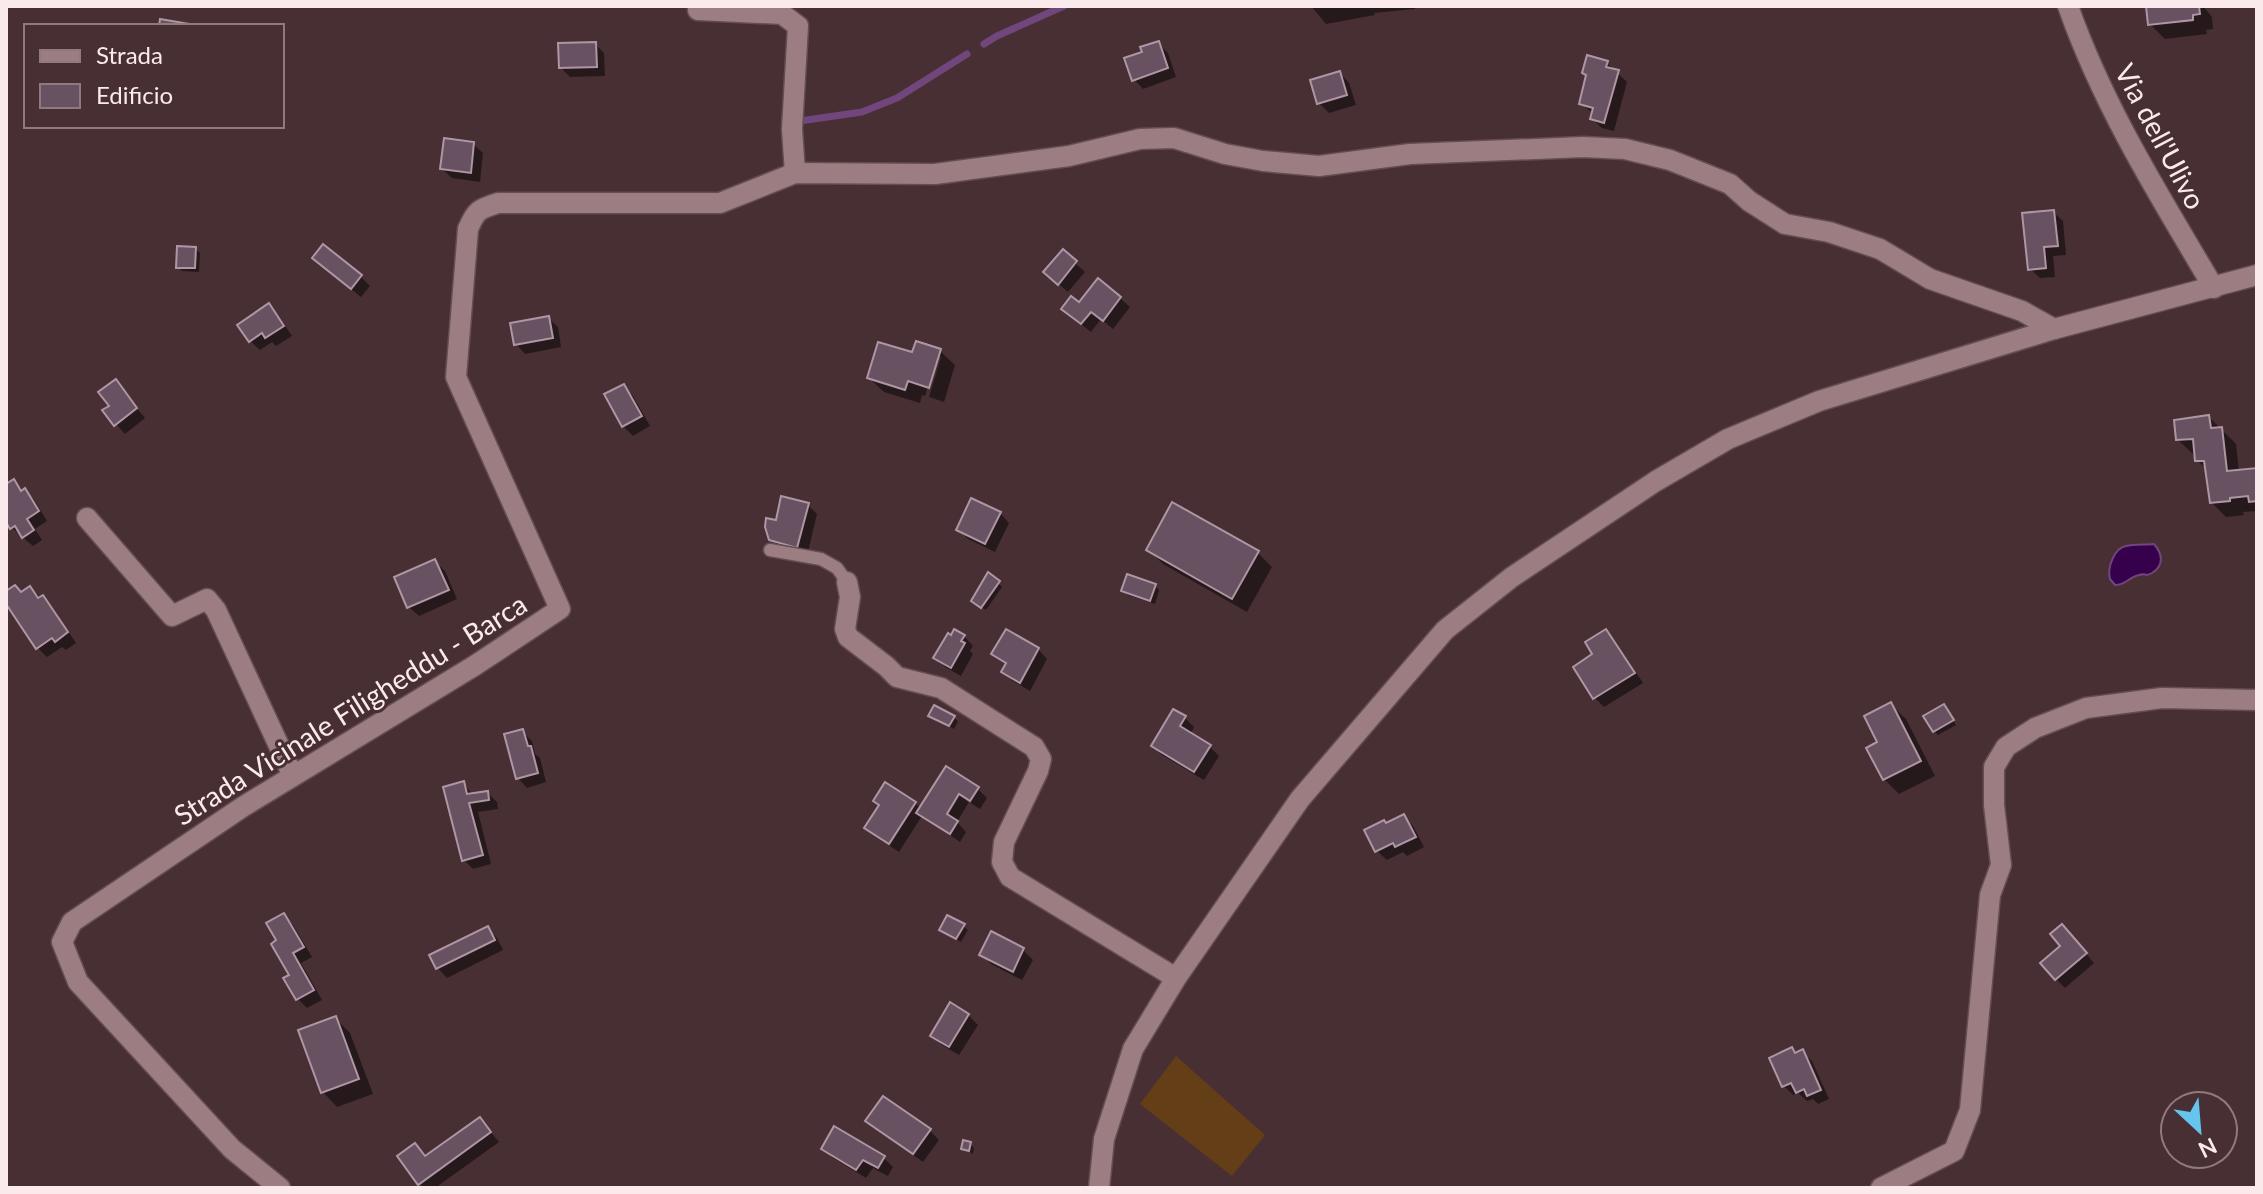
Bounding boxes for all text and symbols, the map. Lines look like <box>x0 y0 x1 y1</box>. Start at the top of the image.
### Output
legend <box>24 24 284 128</box>
text: Strada <box>96 40 163 69</box>
street label: Via dell'Ulivo <box>2108 58 2214 214</box>
text: Edificio <box>96 80 173 109</box>
street label: Strada Vicinale Filigheddu - Barca <box>167 586 533 832</box>
north arrow <box>2159 1090 2239 1170</box>
text: N <box>2194 1133 2222 1164</box>

